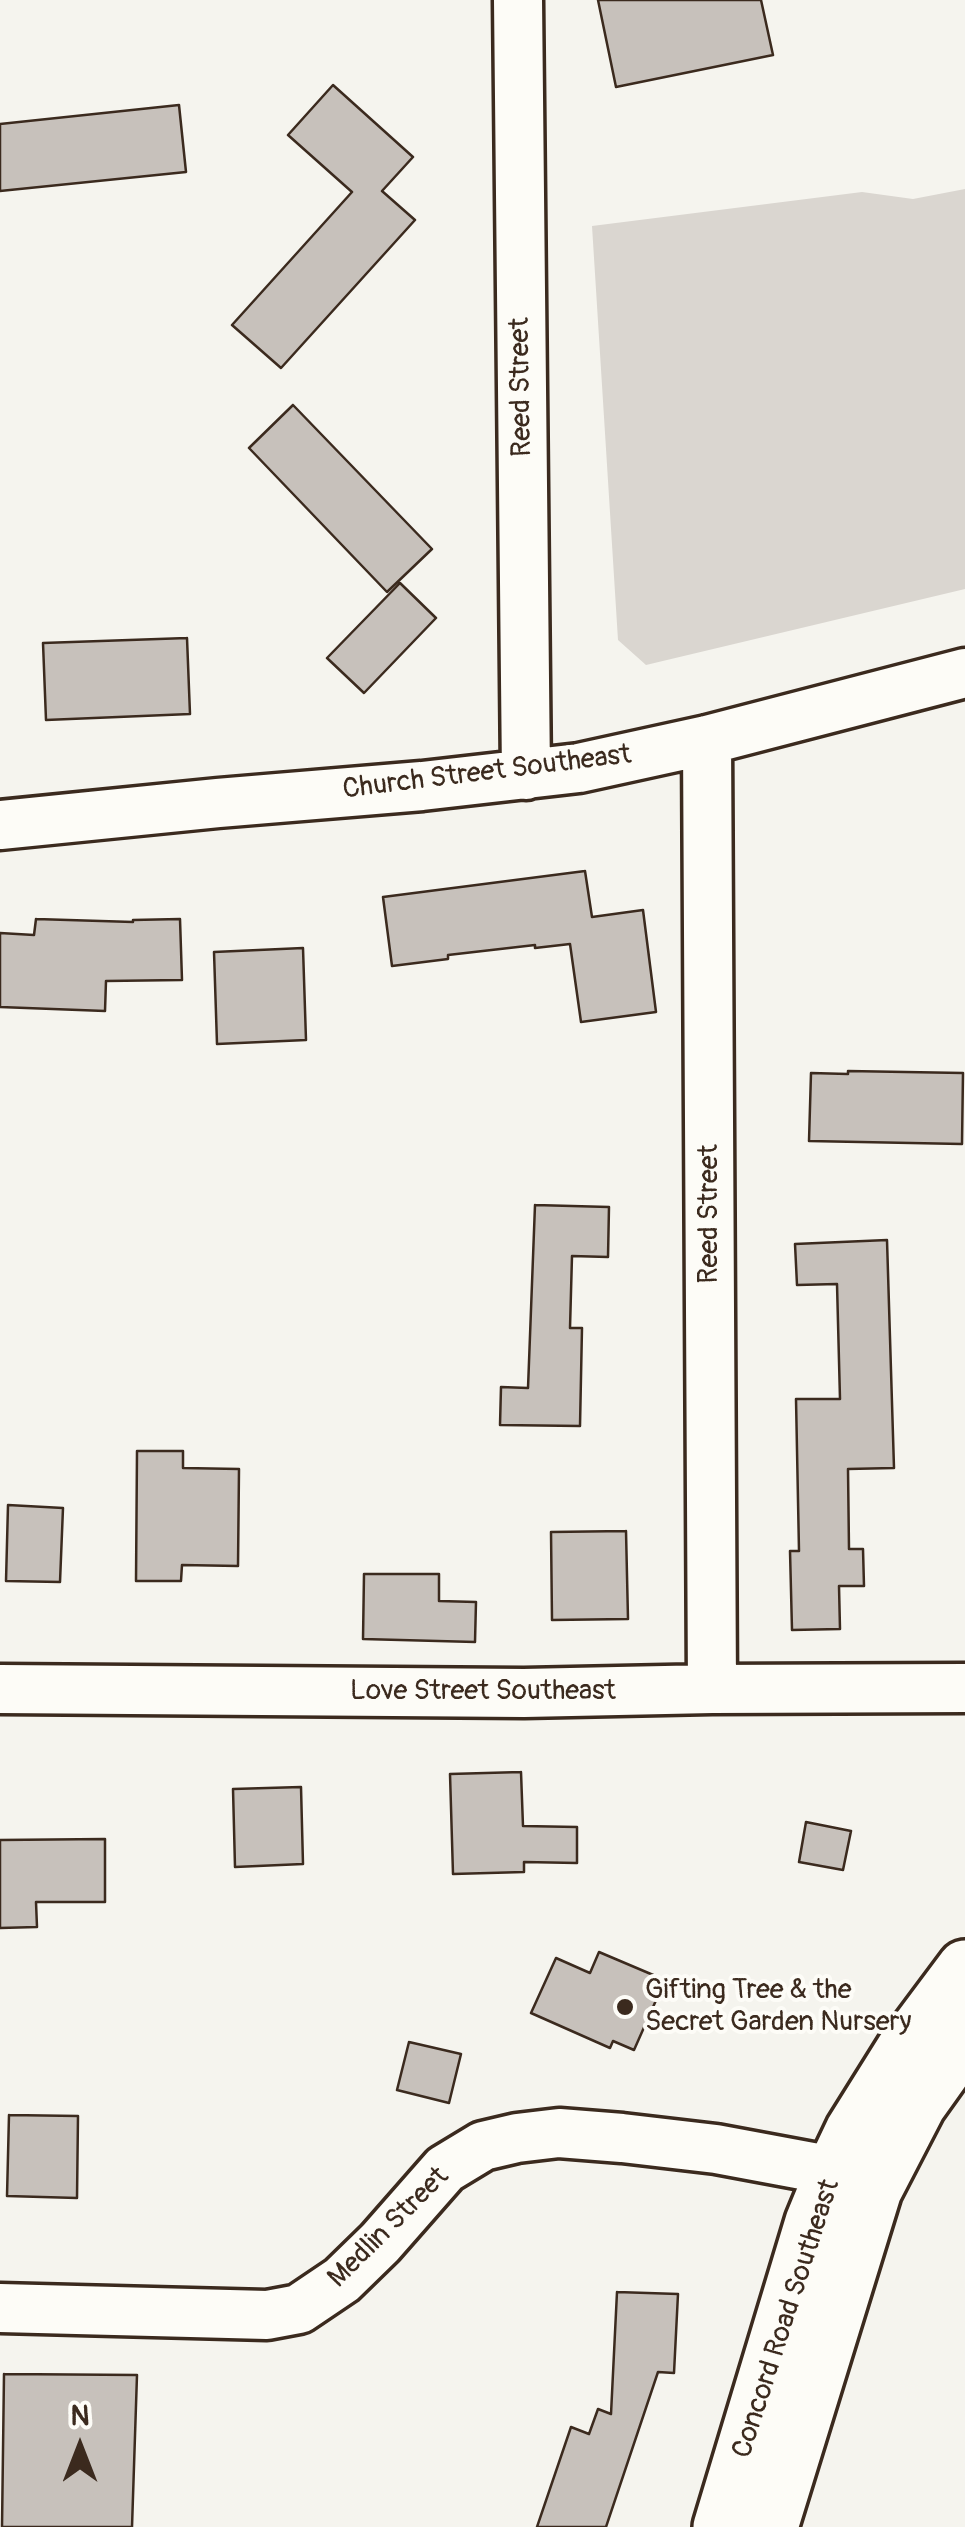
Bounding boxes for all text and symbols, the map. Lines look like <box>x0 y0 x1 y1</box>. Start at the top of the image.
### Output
street label: Reed Street <box>504 317 540 457</box>
street label: Church Street Southeast <box>341 739 633 807</box>
street label: Reed Street <box>693 1144 727 1284</box>
street label: Love Street Southeast <box>350 1675 616 1709</box>
place label: Gifting Tree & the Secret Garden Nursery <box>645 1974 911 2040</box>
marker: Gifting Tree & the Secret Garden Nursery <box>614 1996 636 2018</box>
street label: Medlin Street <box>322 2161 456 2295</box>
street label: Concord Road Southeast <box>726 2175 848 2463</box>
north arrow <box>30 2397 130 2497</box>
text: N <box>71 2399 89 2434</box>

